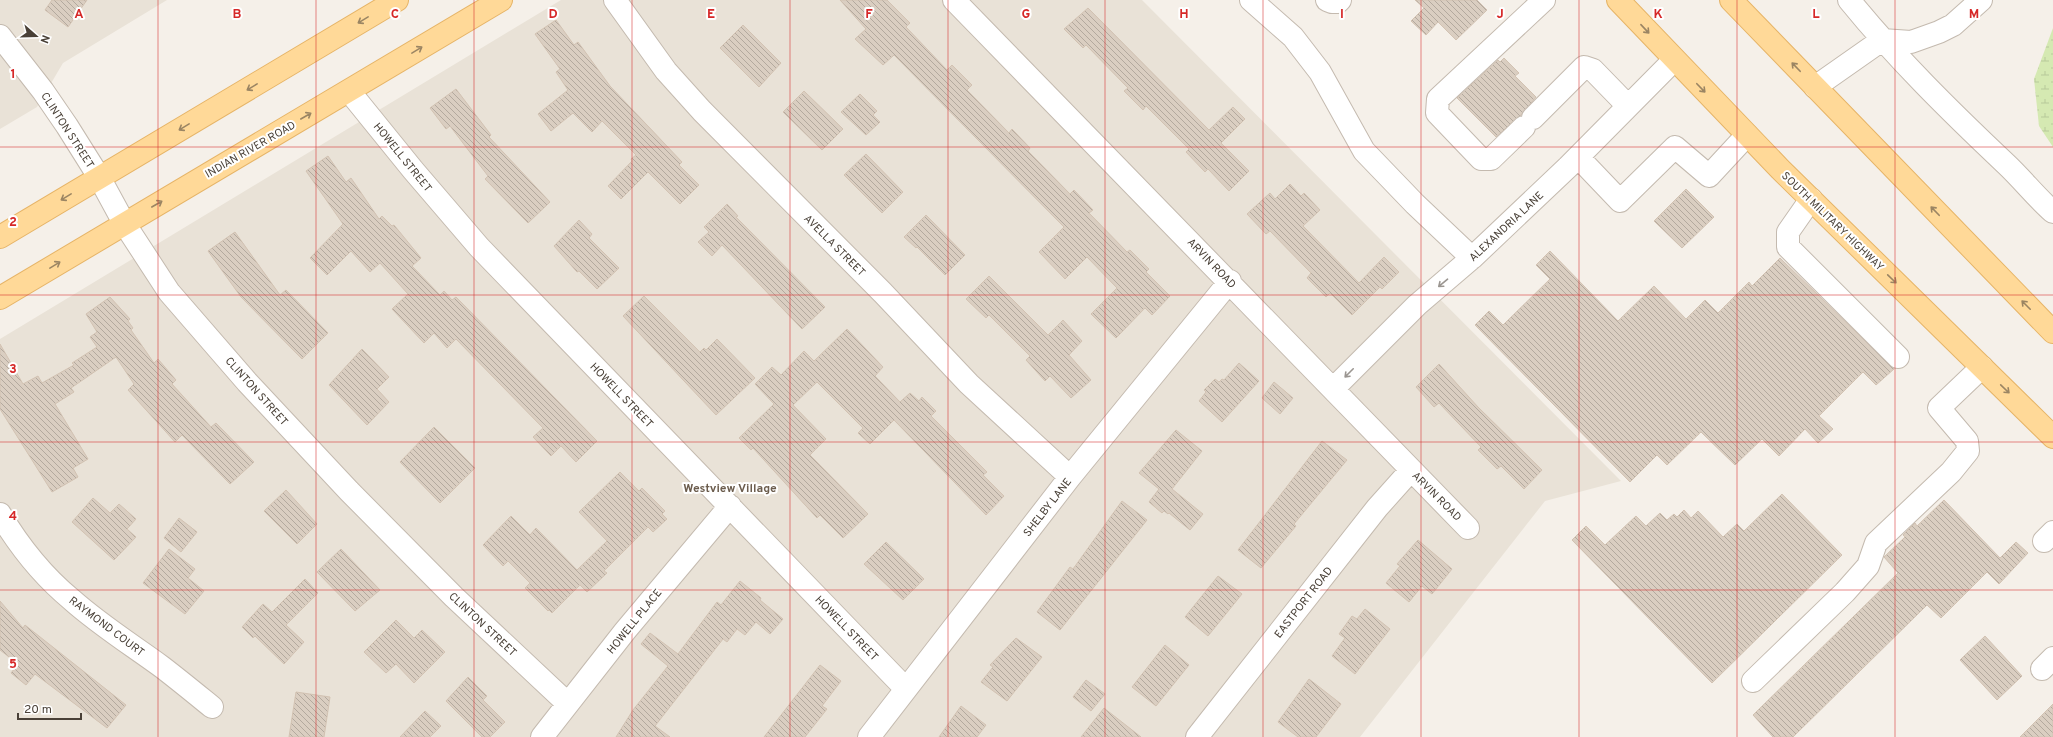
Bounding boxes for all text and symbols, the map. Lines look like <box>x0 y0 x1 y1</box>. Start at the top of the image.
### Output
text: A <box>74 7 84 23</box>
text: B <box>233 7 242 23</box>
text: C <box>391 7 399 23</box>
text: D <box>548 7 558 23</box>
text: E <box>707 7 715 23</box>
text: F <box>865 7 873 23</box>
text: G <box>1022 7 1031 23</box>
text: H <box>1179 7 1189 23</box>
text: I <box>1340 7 1344 23</box>
text: J <box>1496 7 1504 23</box>
text: K <box>1653 7 1663 23</box>
text: L <box>1812 7 1820 23</box>
text: M <box>1969 7 1979 23</box>
north arrow <box>16 16 56 56</box>
one-way arrow <box>357 17 369 25</box>
one-way arrow <box>1640 23 1649 33</box>
text: N <box>37 33 52 45</box>
one-way arrow <box>411 45 423 53</box>
one-way arrow <box>1791 62 1801 72</box>
text: 1 <box>10 67 16 83</box>
one-way arrow <box>246 83 258 91</box>
one-way arrow <box>1696 83 1706 93</box>
street label: CLINTON STREET <box>37 90 97 171</box>
one-way arrow <box>300 112 312 120</box>
street label: INDIAN RIVER ROAD <box>203 118 298 181</box>
street label: HOWELL STREET <box>370 120 434 195</box>
one-way arrow <box>178 124 190 132</box>
street label: SOUTH MILITARY HIGHWAY <box>1778 169 1886 274</box>
street label: ALEXANDRIA LANE <box>1467 189 1547 265</box>
one-way arrow <box>60 194 72 202</box>
one-way arrow <box>151 199 163 207</box>
one-way arrow <box>1931 207 1940 217</box>
street label: AVELLA STREET <box>800 212 868 280</box>
text: 2 <box>9 215 17 231</box>
street label: ARVIN ROAD <box>1184 236 1239 292</box>
one-way arrow <box>49 261 61 269</box>
one-way arrow <box>1887 274 1897 283</box>
one-way arrow <box>1437 278 1448 287</box>
one-way arrow <box>2021 300 2030 310</box>
street label: CLINTON STREET <box>222 354 291 429</box>
street label: HOWELL STREET <box>587 360 656 431</box>
text: 3 <box>9 362 17 378</box>
one-way arrow <box>1344 368 1354 378</box>
one-way arrow <box>2000 384 2010 394</box>
street label: ARVIN ROAD <box>1409 469 1464 524</box>
street label: SHELBY LANE <box>1021 475 1075 540</box>
district label: Westview Village <box>683 481 777 497</box>
text: 4 <box>9 509 17 525</box>
street label: EASTPORT ROAD <box>1272 564 1336 641</box>
street label: HOWELL PLACE <box>604 586 665 657</box>
street label: CLINTON STREET <box>445 590 519 660</box>
street label: HOWELL STREET <box>812 593 881 664</box>
street label: RAYMOND COURT <box>66 594 147 660</box>
text: 5 <box>9 657 17 673</box>
scale bar <box>18 695 81 721</box>
text: 20 m <box>24 702 52 718</box>

